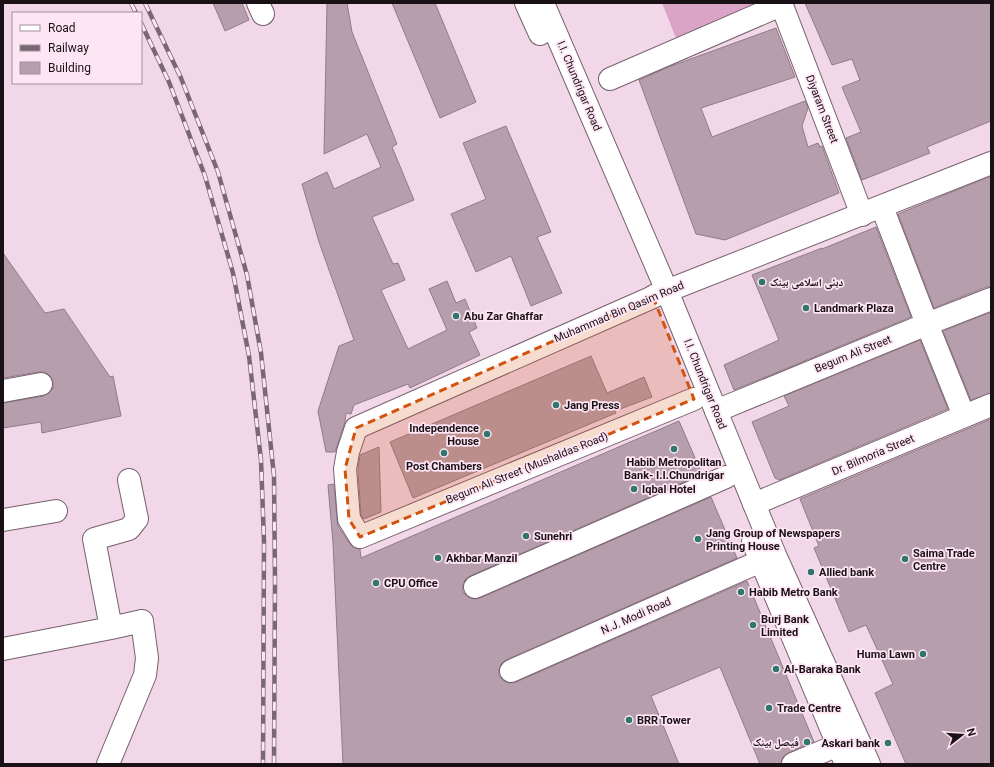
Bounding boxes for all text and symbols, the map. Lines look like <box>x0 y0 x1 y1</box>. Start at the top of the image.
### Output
legend <box>12 12 142 84</box>
text: Road <box>48 21 76 35</box>
street label: I.I. Chundrigar Road <box>554 39 604 133</box>
text: Railway <box>48 41 89 55</box>
text: Building <box>48 61 91 75</box>
street label: Diyaram Street <box>803 73 841 145</box>
place label: دبئی اسلامی بینک <box>770 276 843 290</box>
marker: دبئی اسلامی بینک <box>757 277 767 287</box>
street label: Muhammad Bin Qasim Road <box>552 279 686 345</box>
place label: Landmark Plaza <box>814 302 894 315</box>
marker: Landmark Plaza <box>801 303 811 313</box>
place label: Abu Zar Ghaffar <box>464 310 543 323</box>
marker: Abu Zar Ghaffar <box>451 311 461 321</box>
street label: Begum Ali Street <box>813 333 894 375</box>
street label: I.I. Chundrigar Road <box>681 337 729 431</box>
place label: Jang Press <box>564 399 620 412</box>
marker: Jang Press <box>551 400 561 410</box>
place label: Independence House <box>409 422 479 448</box>
street label: Begum Ali Street (Mushaldas Road) <box>444 429 610 507</box>
marker: Independence House <box>482 429 492 439</box>
street label: Dr. Bilmoria Street <box>830 432 916 478</box>
marker: Habib Metropolitan Bank- I.I.Chundrigar <box>669 444 679 454</box>
marker: Post Chambers <box>439 448 449 458</box>
place label: Habib Metropolitan Bank- I.I.Chundrigar <box>624 456 724 482</box>
place label: Post Chambers <box>406 460 482 473</box>
place label: Iqbal Hotel <box>642 483 696 496</box>
marker: Iqbal Hotel <box>629 484 639 494</box>
place label: Jang Group of Newspapers Printing House <box>706 527 840 553</box>
place label: Sunehri <box>534 530 572 543</box>
marker: Sunehri <box>521 531 531 541</box>
marker: Jang Group of Newspapers Printing House <box>693 534 703 544</box>
place label: Saima Trade Centre <box>913 547 975 573</box>
place label: Akhbar Manzil <box>446 552 517 565</box>
marker: Akhbar Manzil <box>433 553 443 563</box>
marker: Saima Trade Centre <box>900 554 910 564</box>
place label: Allied bank <box>819 566 874 579</box>
marker: Allied bank <box>806 567 816 577</box>
place label: CPU Office <box>384 577 438 590</box>
marker: CPU Office <box>371 578 381 588</box>
place label: Habib Metro Bank <box>749 586 838 599</box>
marker: Habib Metro Bank <box>736 587 746 597</box>
street label: N.J. Modi Road <box>599 595 673 637</box>
place label: Burj Bank Limited <box>761 613 809 639</box>
marker: Burj Bank Limited <box>748 620 758 630</box>
place label: Huma Lawn <box>857 648 915 661</box>
marker: Huma Lawn <box>918 649 928 659</box>
place label: Al-Baraka Bank <box>784 663 861 676</box>
marker: Al-Baraka Bank <box>771 664 781 674</box>
place label: Trade Centre <box>777 702 841 715</box>
marker: Trade Centre <box>764 703 774 713</box>
place label: BRR Tower <box>637 714 691 727</box>
marker: BRR Tower <box>624 715 634 725</box>
north arrow <box>942 715 982 755</box>
text: N <box>964 727 979 738</box>
place label: فیصل بینک <box>753 736 799 750</box>
marker: فیصل بینک <box>802 737 812 747</box>
place label: Askari bank <box>821 737 880 750</box>
marker: Askari bank <box>883 738 893 748</box>

